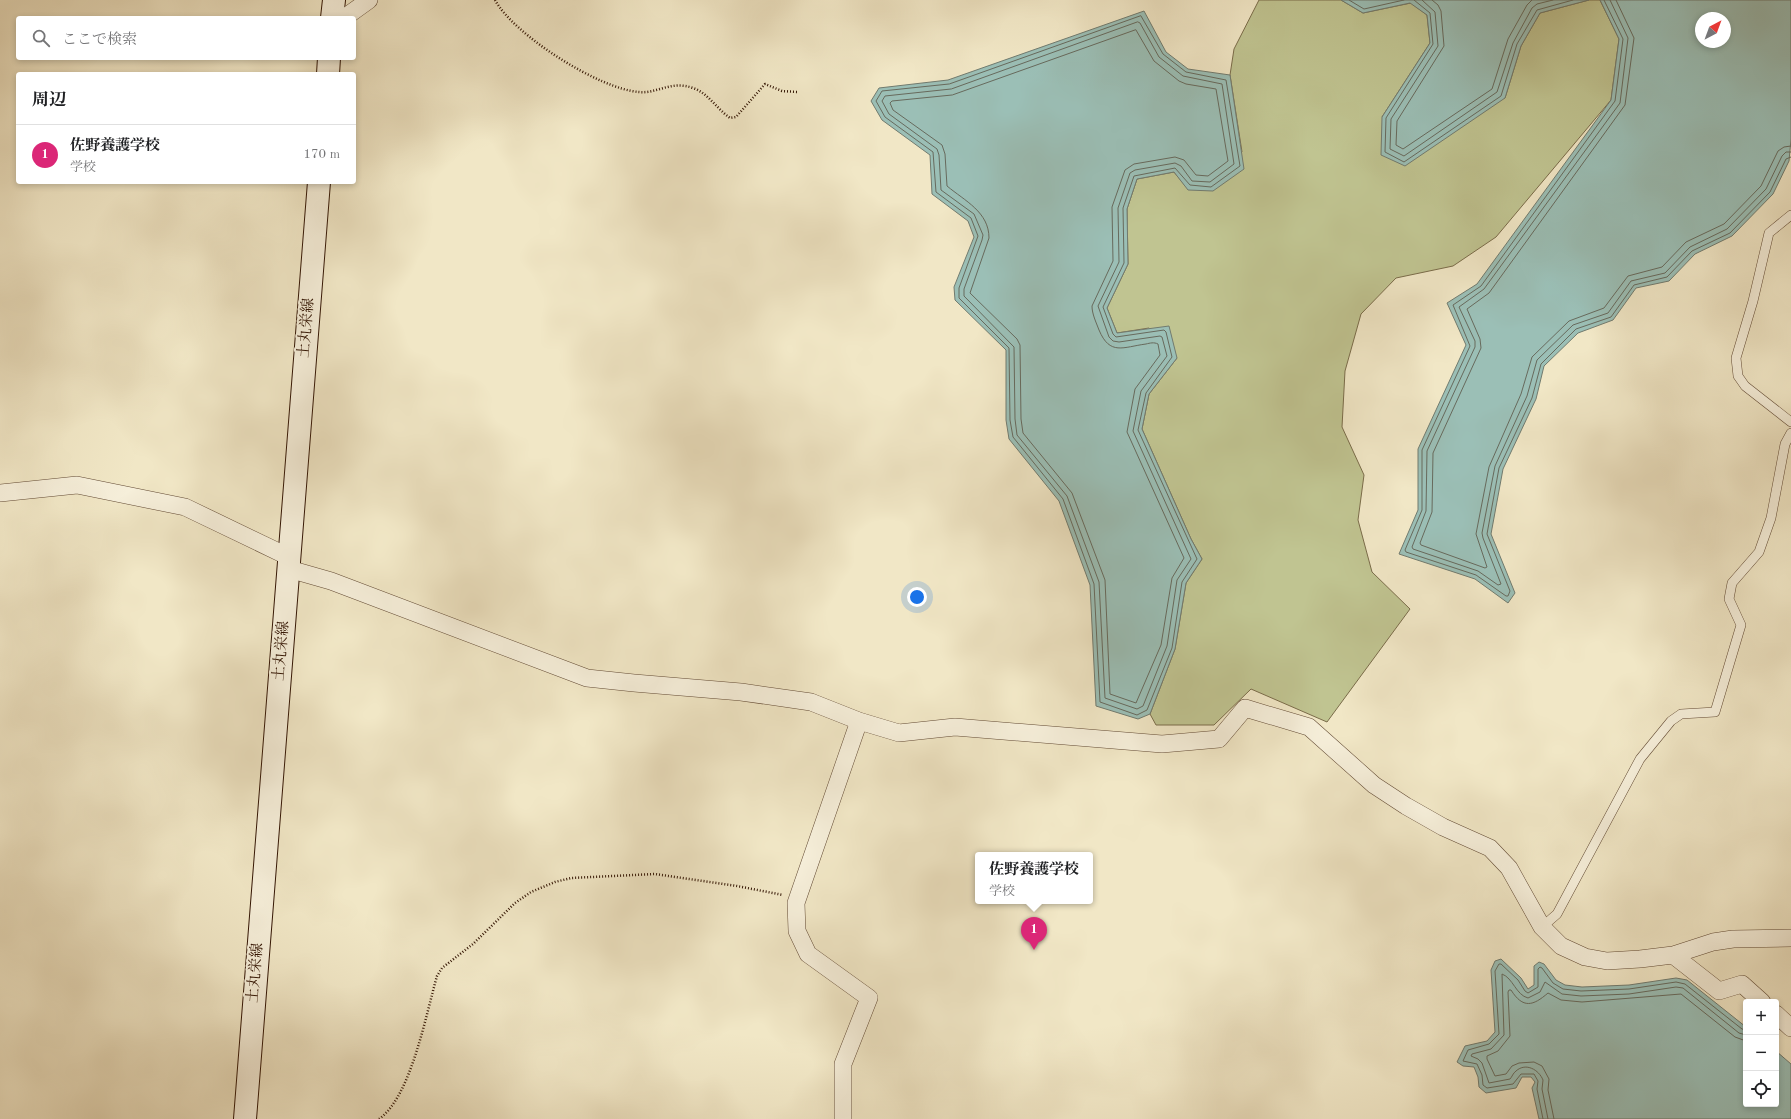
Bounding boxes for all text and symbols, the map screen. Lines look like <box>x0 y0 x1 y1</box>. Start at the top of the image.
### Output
north arrow <box>1695 12 1731 48</box>
search box <box>16 16 356 60</box>
icon: search <box>30 27 52 49</box>
text: ここで検索 <box>62 33 137 48</box>
text: 周辺 <box>32 92 66 109</box>
text: 佐野養護学校 <box>70 139 160 154</box>
text: 1 <box>41 148 49 161</box>
text: 170 m <box>303 148 340 161</box>
text: 学校 <box>70 161 96 174</box>
street label: 土丸栄線 <box>295 297 317 359</box>
your location <box>907 587 927 607</box>
street label: 土丸栄線 <box>270 620 292 682</box>
popup <box>975 852 1093 904</box>
text: 佐野養護学校 <box>989 863 1079 878</box>
text: 学校 <box>989 885 1015 898</box>
pin: 1 <box>1021 917 1047 950</box>
street label: 土丸栄線 <box>244 942 266 1004</box>
map controls <box>1743 999 1779 1107</box>
button: + <box>1743 999 1779 1035</box>
button: − <box>1743 1035 1779 1071</box>
button: locate <box>1743 1071 1779 1107</box>

